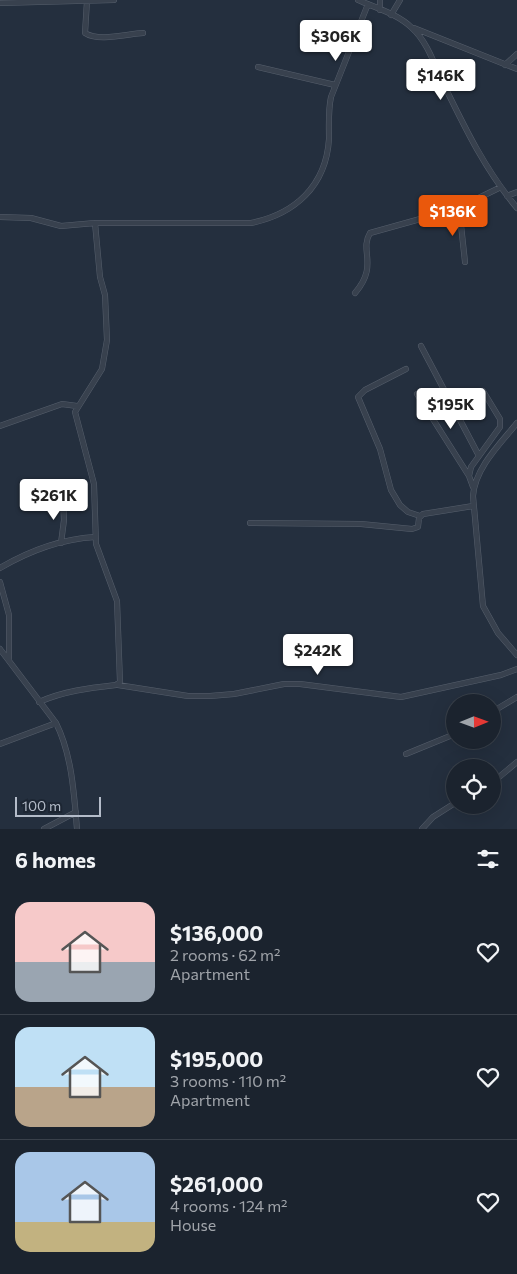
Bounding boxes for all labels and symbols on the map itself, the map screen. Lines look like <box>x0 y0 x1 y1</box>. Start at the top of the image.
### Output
pin: $306K <box>301 20 371 62</box>
pin: $146K <box>406 58 476 101</box>
pin: $136K <box>418 194 488 237</box>
pin: $195K <box>416 388 486 430</box>
pin: $261K <box>19 478 89 521</box>
pin: $242K <box>283 634 353 676</box>
north arrow <box>446 694 501 749</box>
scale bar <box>15 794 101 817</box>

